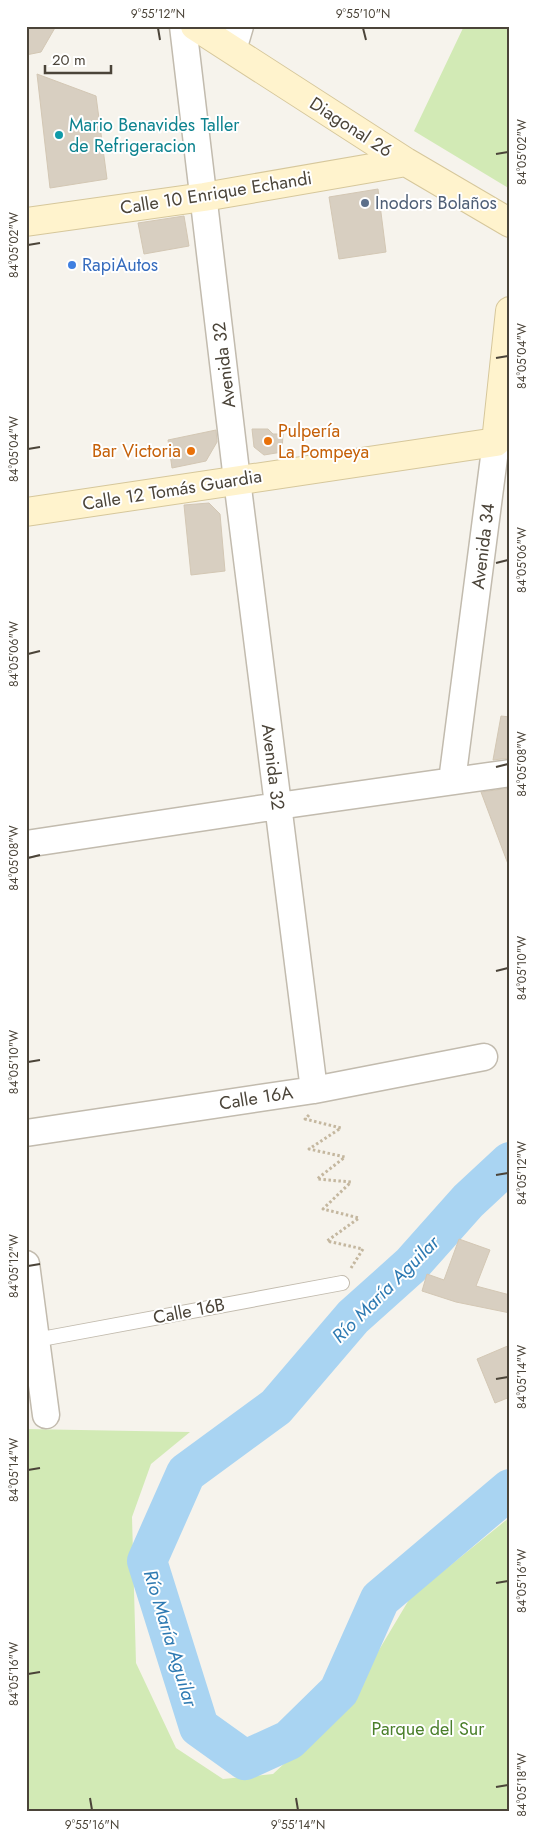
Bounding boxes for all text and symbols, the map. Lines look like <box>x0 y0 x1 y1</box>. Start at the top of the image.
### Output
text: 9°55'12"N <box>131 5 185 23</box>
text: 9°55'10"N <box>336 5 390 23</box>
scale bar <box>45 42 111 74</box>
text: 20 m <box>52 49 86 71</box>
street label: Diagonal 26 <box>305 91 397 163</box>
place label: Mario Benavides Taller de Refrigeracion <box>69 112 240 159</box>
text: 84°05'02"W <box>513 119 531 185</box>
marker: Mario Benavides Taller de Refrigeracion <box>53 129 65 141</box>
street label: Calle 10 Enrique Echandi <box>118 165 314 221</box>
place label: Inodors Bolaños <box>375 190 497 216</box>
marker: Inodors Bolaños <box>359 197 371 209</box>
text: 84°05'02"W <box>5 212 23 278</box>
place label: RapiAutos <box>82 252 158 278</box>
marker: RapiAutos <box>66 259 78 271</box>
street label: Avenida 32 <box>206 321 242 409</box>
text: 84°05'04"W <box>513 323 531 389</box>
text: 84°05'04"W <box>5 416 23 482</box>
place label: Pulpería La Pompeya <box>278 418 369 465</box>
marker: Pulpería La Pompeya <box>262 435 274 447</box>
place label: Bar Victoria <box>92 438 181 464</box>
marker: Bar Victoria <box>185 445 197 457</box>
street label: Calle 12 Tomás Guardia <box>80 463 264 517</box>
street label: Avenida 34 <box>465 501 501 591</box>
text: 84°05'06"W <box>513 527 531 593</box>
text: 84°05'06"W <box>5 621 23 687</box>
street label: Avenida 32 <box>255 723 291 811</box>
text: 84°05'08"W <box>513 731 531 797</box>
text: 84°05'08"W <box>5 825 23 891</box>
text: 84°05'10"W <box>513 936 531 1000</box>
text: 84°05'10"W <box>5 1030 23 1094</box>
street label: Calle 16A <box>217 1079 295 1117</box>
text: 84°05'12"W <box>513 1141 531 1205</box>
water label: Río María Aguilar <box>326 1228 446 1349</box>
text: 84°05'12"W <box>5 1234 23 1298</box>
street label: Calle 16B <box>151 1291 227 1331</box>
text: 84°05'14"W <box>513 1345 531 1409</box>
text: 84°05'14"W <box>5 1438 23 1502</box>
text: 84°05'16"W <box>513 1549 531 1613</box>
water label: Río María Aguilar <box>137 1566 205 1712</box>
text: 84°05'16"W <box>5 1642 23 1706</box>
park label: Parque del Sur <box>372 1716 485 1742</box>
text: 84°05'18"W <box>513 1753 531 1817</box>
text: 9°55'16"N <box>65 1816 119 1834</box>
text: 9°55'14"N <box>271 1816 325 1834</box>

